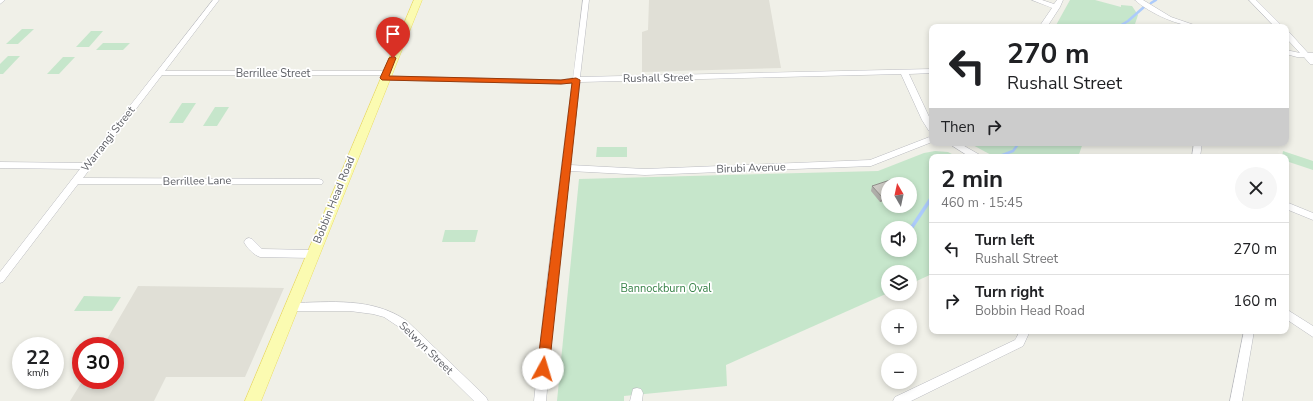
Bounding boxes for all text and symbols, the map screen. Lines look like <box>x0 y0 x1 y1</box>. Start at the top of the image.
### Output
pin <box>376 17 410 58</box>
icon: arrive <box>382 23 404 45</box>
text: 270 m <box>1007 35 1090 73</box>
icon: left <box>941 40 993 92</box>
street label: Berrillee Street <box>236 66 311 81</box>
street label: Rushall Street <box>623 70 693 86</box>
text: Rushall Street <box>1007 71 1122 95</box>
street label: Warrangi Street <box>78 103 138 175</box>
icon: right <box>983 116 1005 138</box>
text: Then <box>941 117 975 137</box>
street label: Bobbin Head Road <box>310 154 358 246</box>
street label: Birubi Avenue <box>716 159 786 177</box>
text: 2 min <box>941 163 1003 195</box>
button: close <box>1235 167 1277 209</box>
street label: Berrillee Lane <box>163 173 232 189</box>
north arrow <box>881 177 917 213</box>
map controls <box>881 177 917 389</box>
text: 460 m · 15:45 <box>941 194 1023 212</box>
button: sound <box>881 221 917 257</box>
text: Turn left <box>975 230 1034 250</box>
icon: left <box>941 238 963 260</box>
text: 270 m <box>1233 239 1277 259</box>
text: Rushall Street <box>975 250 1058 268</box>
button: layers <box>881 265 917 301</box>
park label: Bannockburn Oval <box>620 281 712 296</box>
text: Turn right <box>975 282 1044 302</box>
icon: right <box>941 290 963 312</box>
text: 160 m <box>1233 291 1277 311</box>
text: Bobbin Head Road <box>975 302 1085 320</box>
button: + <box>881 309 917 345</box>
street label: Selwyn Street <box>396 318 456 378</box>
speed limit sign: 30 <box>72 337 124 389</box>
text: 22 <box>26 344 50 371</box>
position arrow <box>522 348 564 390</box>
button: − <box>881 353 917 389</box>
text: km/h <box>27 366 49 380</box>

